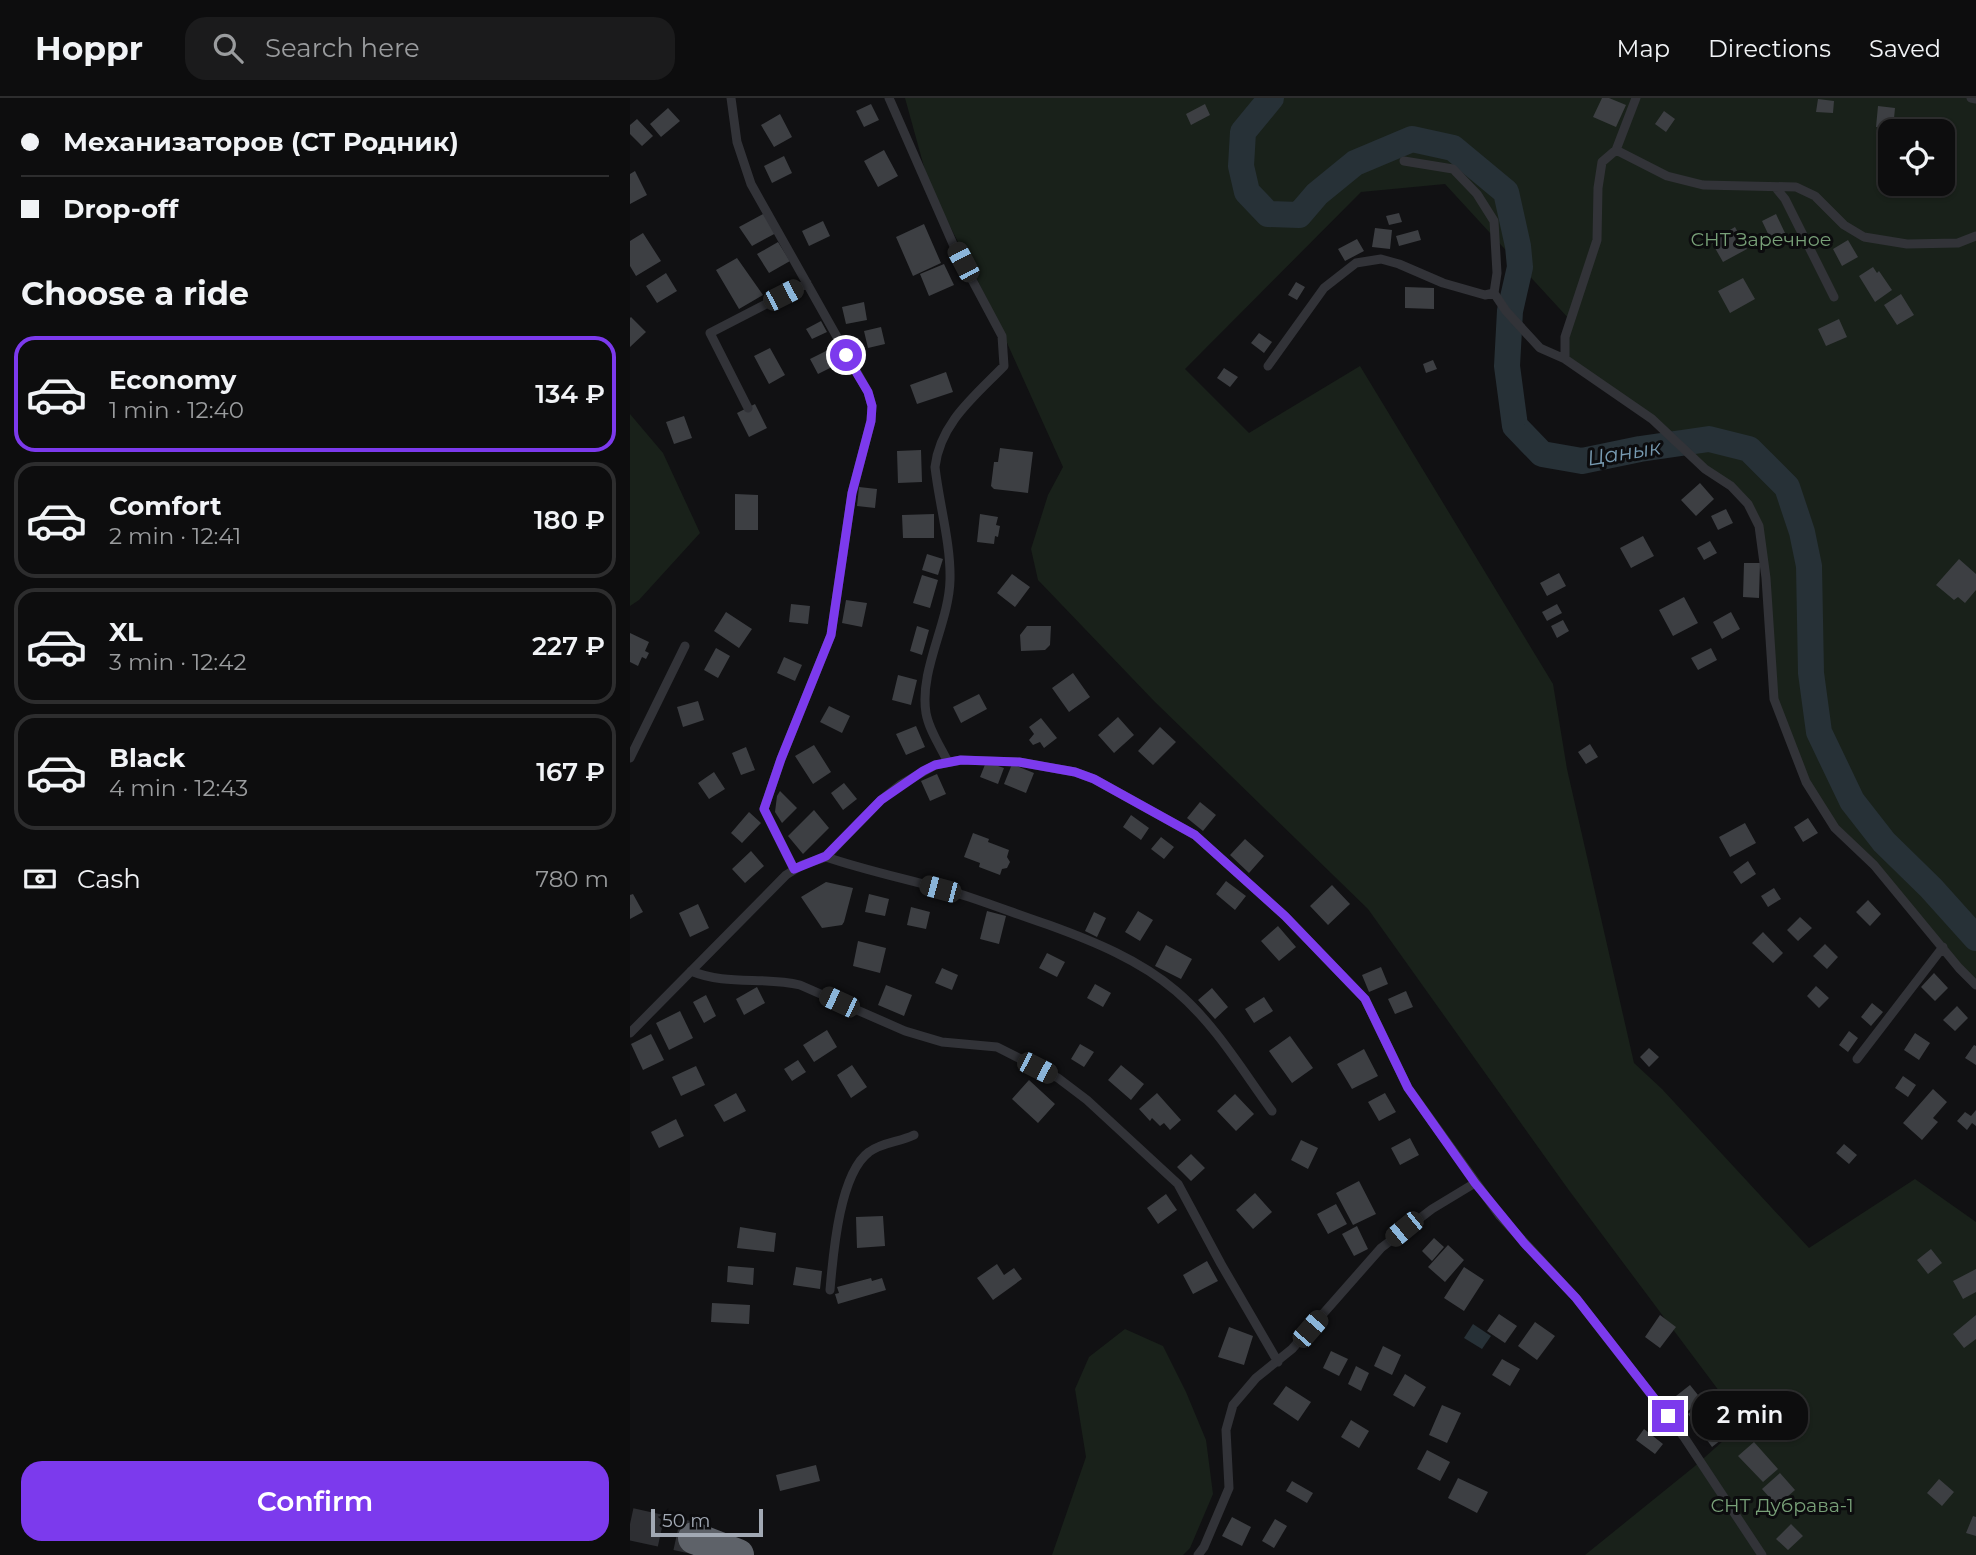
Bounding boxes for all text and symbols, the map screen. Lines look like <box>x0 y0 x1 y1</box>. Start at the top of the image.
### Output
search box <box>185 17 675 80</box>
text: Hoppr <box>35 28 143 68</box>
icon: search <box>209 29 247 67</box>
text: Search here <box>265 32 420 64</box>
text: Map <box>1617 34 1670 63</box>
text: Directions <box>1708 34 1831 63</box>
text: Saved <box>1869 34 1941 63</box>
map controls <box>1878 119 1955 196</box>
button: locate <box>1878 119 1955 196</box>
text: Механизаторов (СТ Родник) <box>63 126 459 158</box>
text: Drop-off <box>63 193 178 225</box>
park label: СНТ Заречное <box>1690 228 1832 251</box>
car <box>944 239 983 285</box>
text: Choose a ride <box>21 274 249 313</box>
car <box>760 276 807 314</box>
route start <box>830 339 862 371</box>
icon: car <box>25 363 88 426</box>
text: Economy <box>109 364 236 396</box>
text: 134 ₽ <box>535 378 605 410</box>
text: 1 min · 12:40 <box>109 396 244 424</box>
water label: Цанык <box>1585 434 1663 471</box>
icon: car <box>25 489 88 552</box>
text: Comfort <box>109 490 221 522</box>
text: 180 ₽ <box>534 504 605 536</box>
text: 2 min · 12:41 <box>109 522 241 550</box>
icon: car <box>25 615 88 678</box>
text: XL <box>109 616 143 648</box>
text: 227 ₽ <box>532 630 605 662</box>
text: 3 min · 12:42 <box>109 648 246 676</box>
icon: car <box>25 741 88 804</box>
text: Black <box>109 742 185 774</box>
text: 167 ₽ <box>536 756 605 788</box>
text: 4 min · 12:43 <box>109 774 248 802</box>
icon: cash <box>21 860 59 898</box>
text: Cash <box>77 863 141 895</box>
text: 780 m <box>536 865 609 893</box>
car <box>917 873 964 905</box>
car <box>816 984 863 1020</box>
car <box>1014 1049 1061 1087</box>
car <box>1382 1208 1427 1250</box>
car <box>1289 1306 1332 1352</box>
callout: 2 min <box>1692 1392 1808 1440</box>
route end <box>1652 1400 1684 1432</box>
text: 2 min <box>1717 1401 1783 1429</box>
button: Confirm <box>21 1461 609 1541</box>
park label: СНТ Дубрава-1 <box>1710 1494 1854 1517</box>
scale bar <box>651 1506 763 1538</box>
text: 50 m <box>662 1509 710 1532</box>

